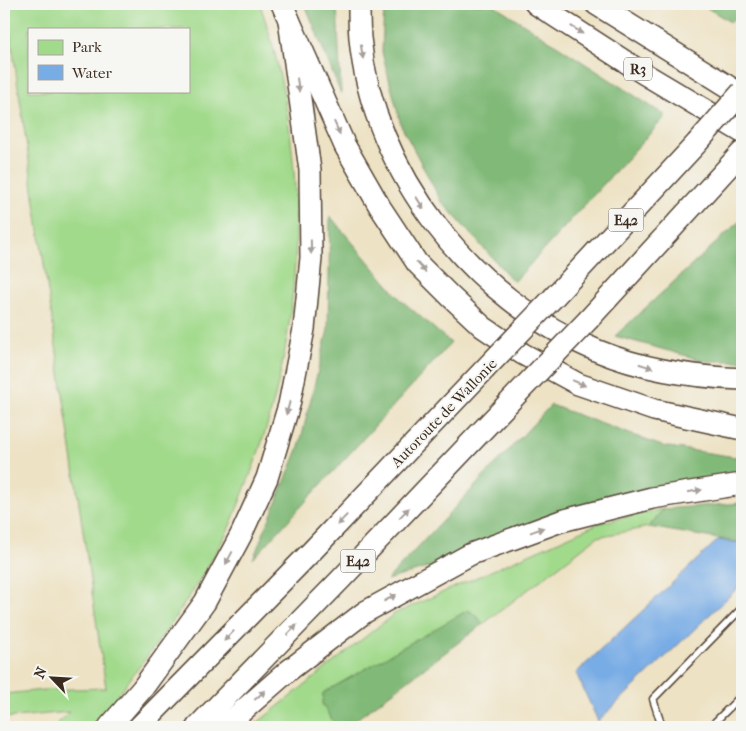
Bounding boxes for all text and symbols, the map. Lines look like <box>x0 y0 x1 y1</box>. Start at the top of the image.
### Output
one-way arrow <box>570 25 584 35</box>
legend <box>28 28 190 92</box>
text: Park <box>72 38 102 56</box>
one-way arrow <box>358 45 366 61</box>
road number: R3 <box>624 58 652 80</box>
text: Water <box>71 64 112 82</box>
one-way arrow <box>294 78 302 94</box>
one-way arrow <box>334 121 342 135</box>
one-way arrow <box>415 196 425 209</box>
road number: E42 <box>608 208 644 232</box>
one-way arrow <box>307 239 315 255</box>
one-way arrow <box>415 260 427 272</box>
street label: Autoroute de Wallonie <box>387 354 501 472</box>
one-way arrow <box>638 363 653 371</box>
one-way arrow <box>572 380 586 388</box>
one-way arrow <box>284 400 292 415</box>
one-way arrow <box>687 487 703 495</box>
one-way arrow <box>398 507 410 519</box>
one-way arrow <box>336 513 348 525</box>
one-way arrow <box>530 526 545 534</box>
road number: E42 <box>340 550 376 572</box>
one-way arrow <box>224 552 233 565</box>
one-way arrow <box>383 594 398 602</box>
one-way arrow <box>286 624 298 636</box>
one-way arrow <box>223 630 235 642</box>
north arrow <box>28 654 78 704</box>
text: N <box>31 664 51 681</box>
one-way arrow <box>254 689 266 701</box>

